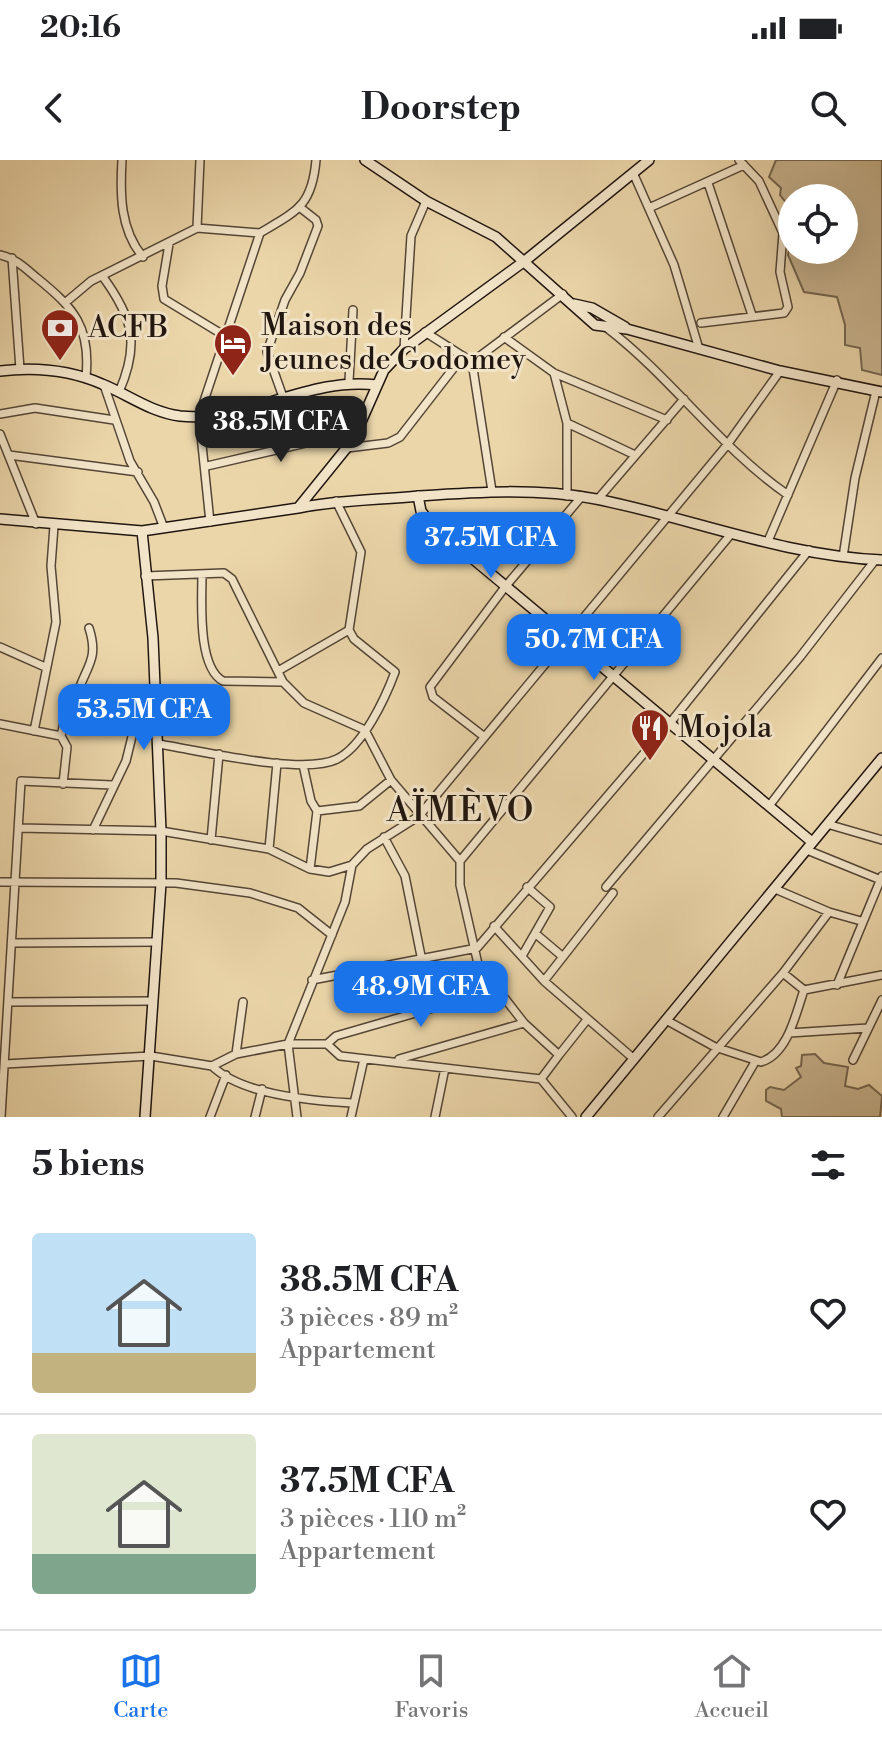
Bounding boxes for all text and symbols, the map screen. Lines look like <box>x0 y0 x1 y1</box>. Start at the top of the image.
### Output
text: 20:16 <box>40 9 121 47</box>
icon: back <box>32 86 76 130</box>
text: Doorstep <box>361 86 521 131</box>
icon: search <box>806 86 850 130</box>
map controls <box>778 184 858 264</box>
button: locate <box>778 184 858 264</box>
bank icon: ACFB <box>39 307 81 362</box>
place label: Maison des Jeunes de Godomey <box>260 307 526 379</box>
place label: ACFB <box>87 309 168 347</box>
hotel icon: Maison des Jeunes de Godomey <box>212 322 254 377</box>
pin: 38.5M CFA <box>189 396 373 464</box>
text: 38.5M CFA <box>213 406 349 438</box>
pin: 37.5M CFA <box>399 512 583 580</box>
text: 37.5M CFA <box>424 522 558 554</box>
pin: 50.7M CFA <box>502 614 686 682</box>
text: 50.7M CFA <box>525 624 663 656</box>
pin: 53.5M CFA <box>52 684 236 752</box>
text: 53.5M CFA <box>76 694 212 726</box>
restaurant icon: Mojola <box>629 707 671 762</box>
place label: Mojola <box>678 709 773 747</box>
district label: AÏMÈVO <box>386 787 535 832</box>
pin: 48.9M CFA <box>329 961 513 1029</box>
text: 48.9M CFA <box>352 971 490 1003</box>
icon: filters <box>806 1143 850 1187</box>
text: 5 biens <box>32 1144 145 1186</box>
text: 38.5M CFA <box>280 1260 458 1302</box>
icon: home <box>96 1265 192 1361</box>
icon: heart <box>806 1291 850 1335</box>
text: 3 pièces · 89 m² <box>280 1302 458 1334</box>
text: Appartement <box>280 1334 436 1366</box>
text: 37.5M CFA <box>280 1461 454 1503</box>
icon: home <box>96 1466 192 1562</box>
icon: heart <box>806 1492 850 1536</box>
text: 3 pièces · 110 m² <box>280 1503 466 1535</box>
text: Appartement <box>280 1535 436 1567</box>
tab: Carte <box>113 1649 168 1724</box>
tab: Favoris <box>395 1649 468 1724</box>
tab: Accueil <box>695 1649 769 1724</box>

